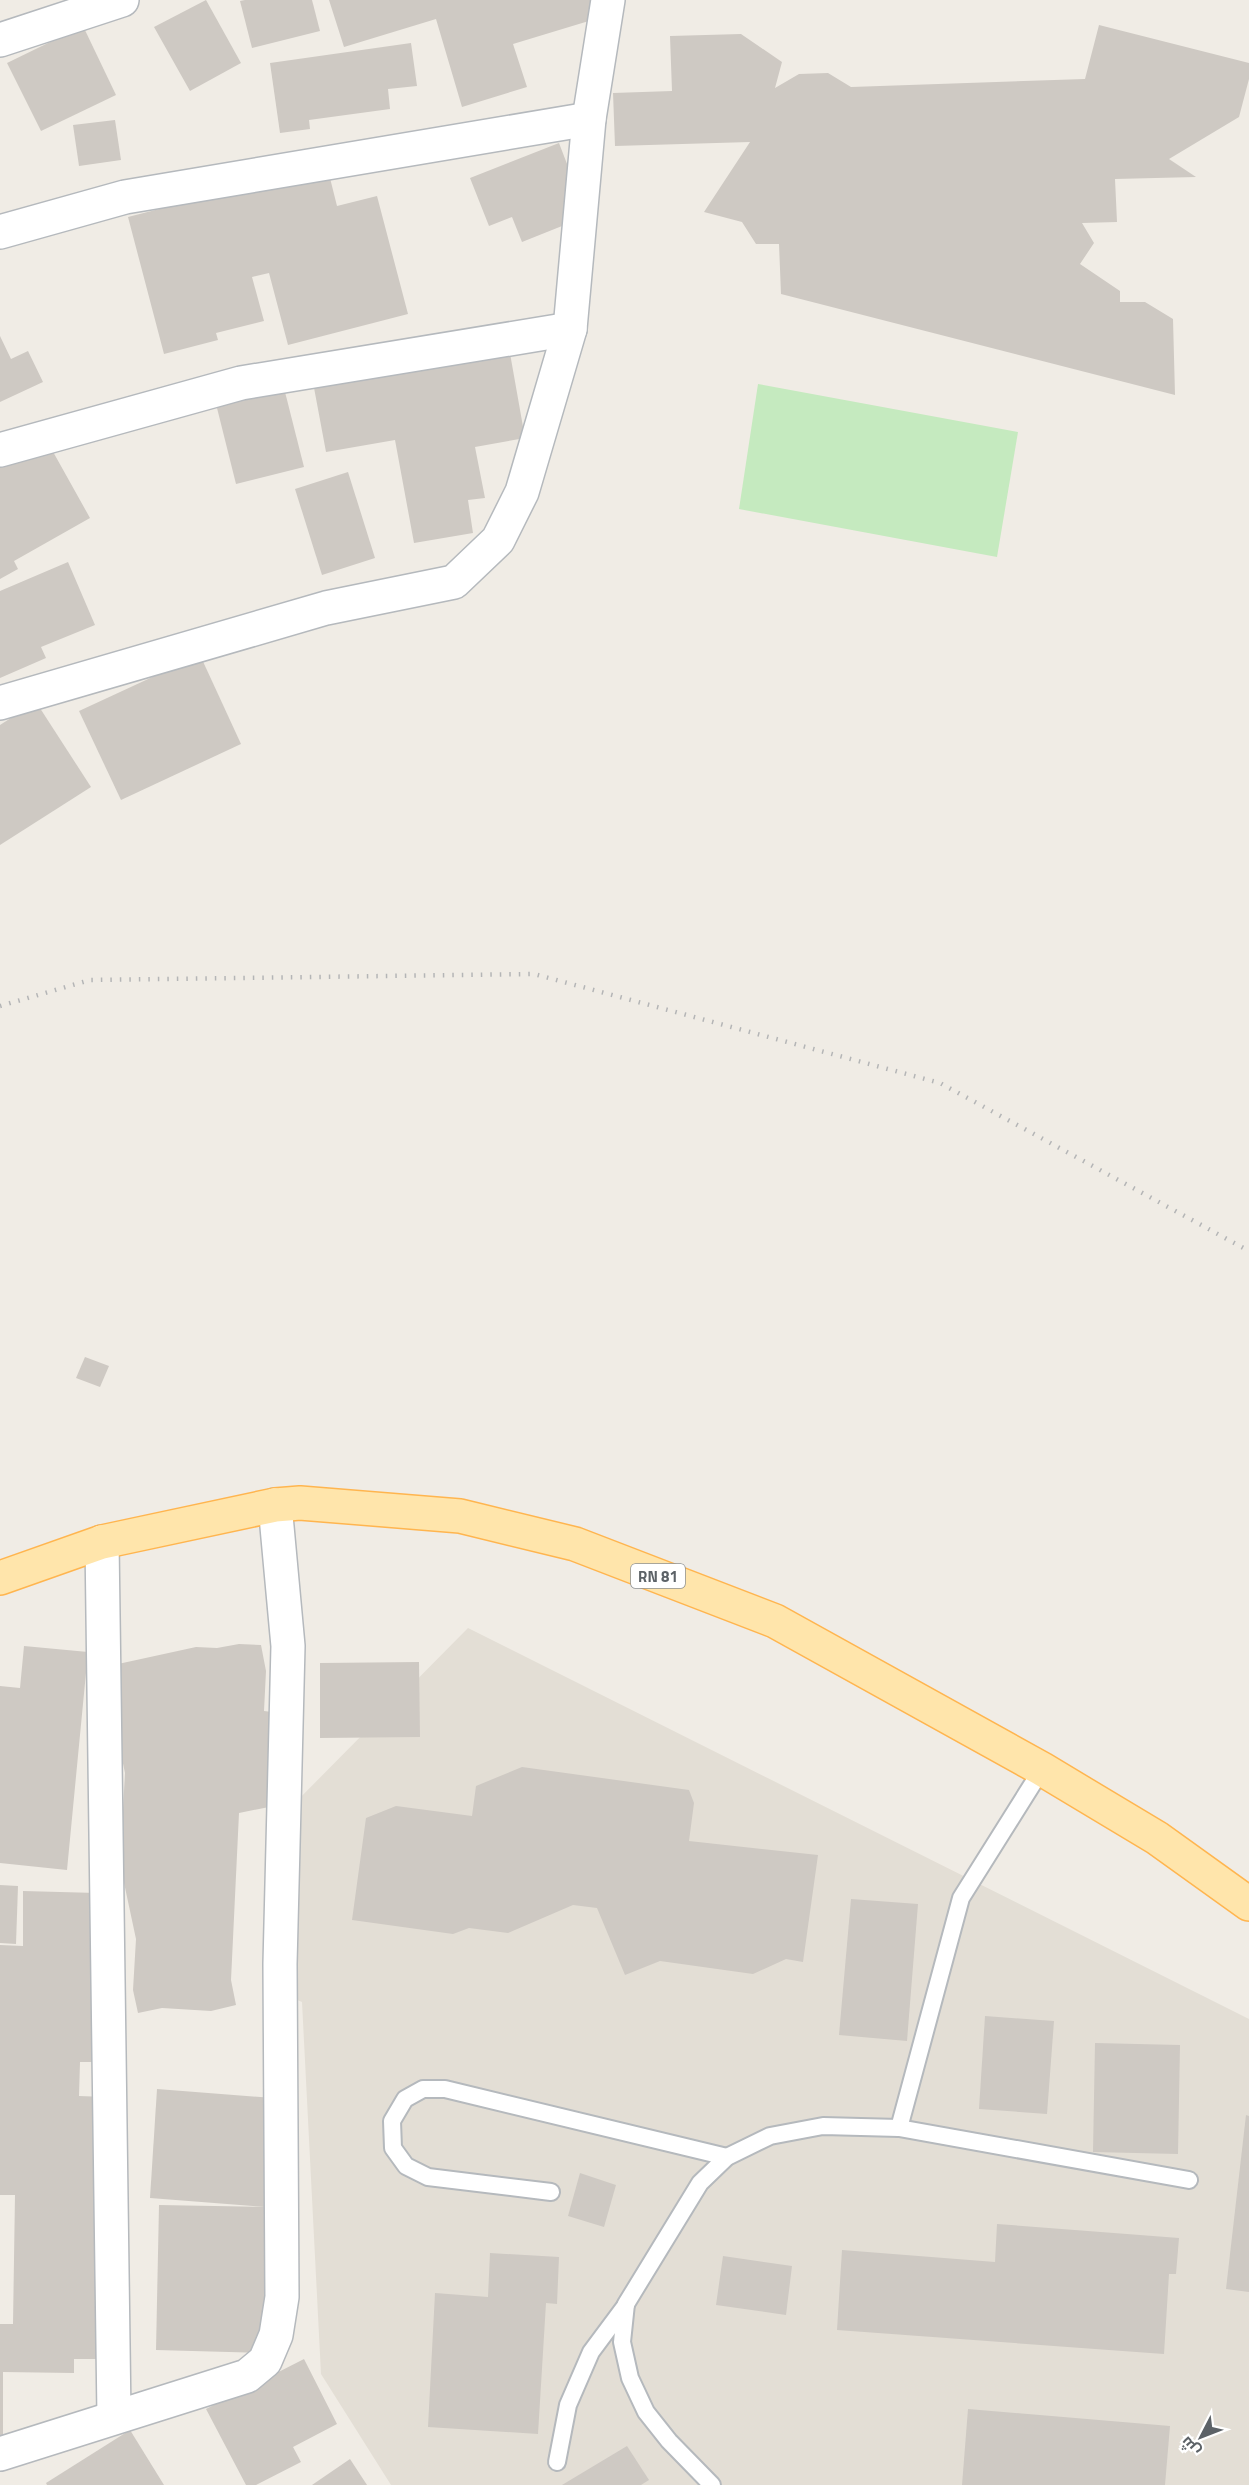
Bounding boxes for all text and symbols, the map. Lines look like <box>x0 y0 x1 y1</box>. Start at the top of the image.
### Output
road number: RN 81 <box>631 1564 685 1588</box>
north arrow <box>1171 2407 1231 2467</box>
text: ش <box>1174 2431 1206 2463</box>

